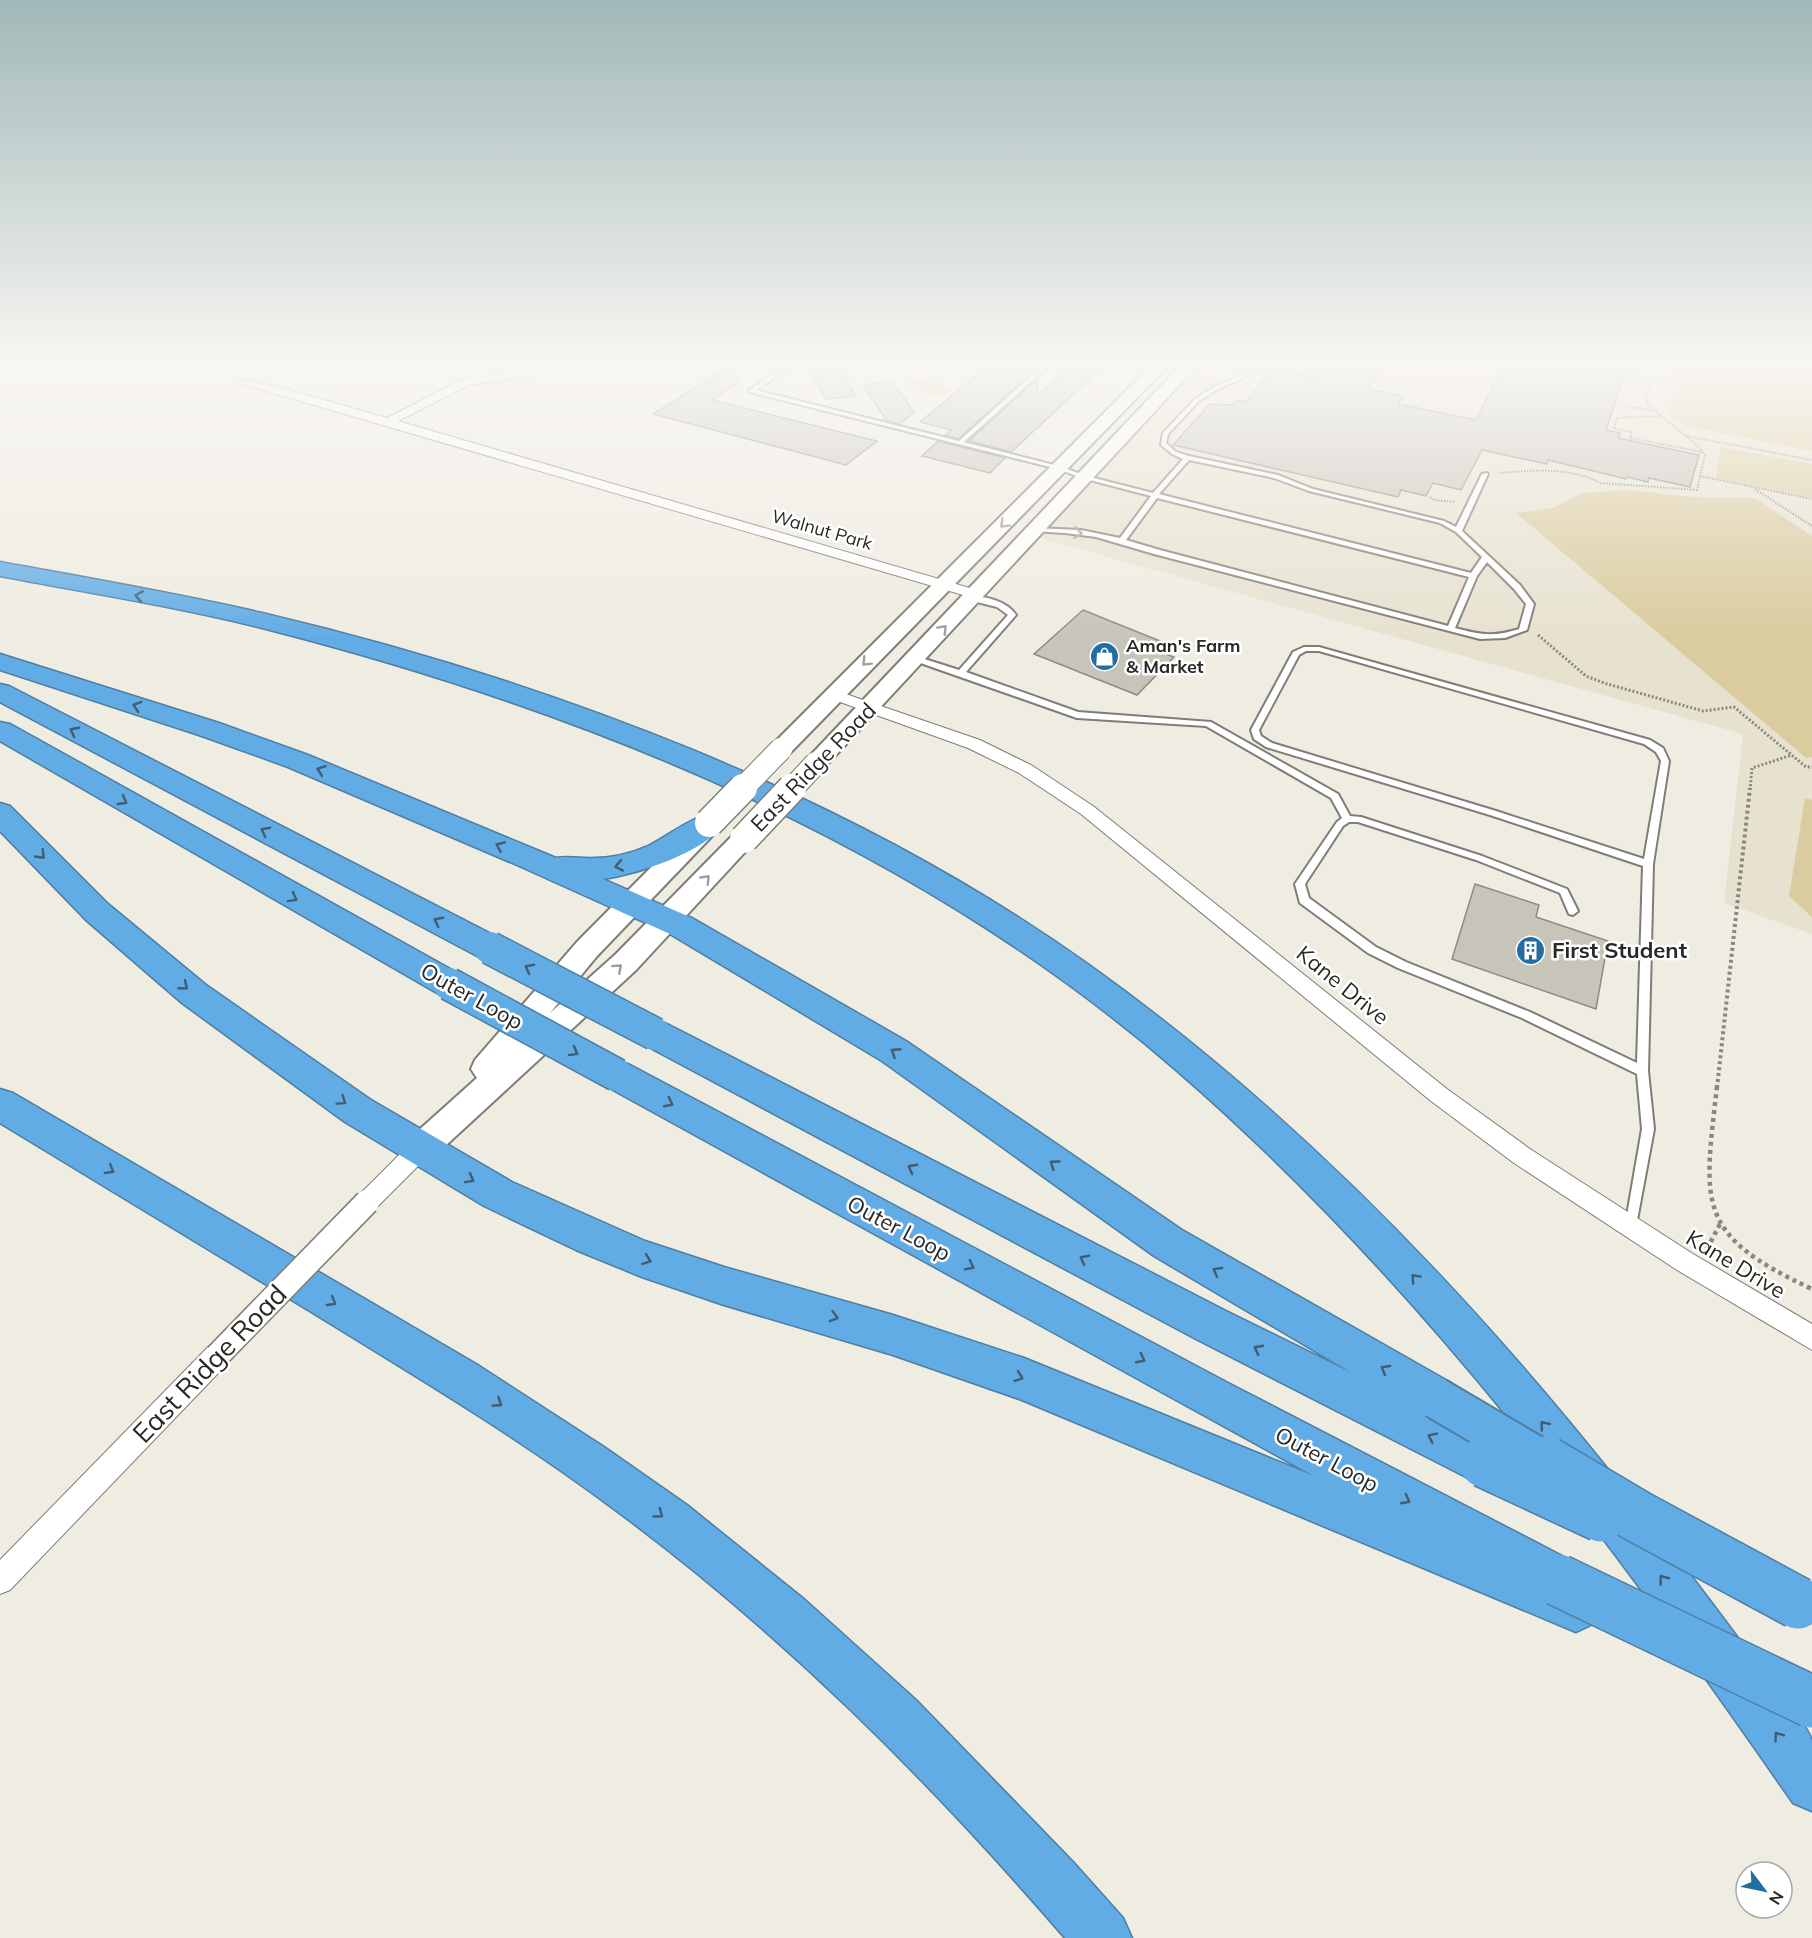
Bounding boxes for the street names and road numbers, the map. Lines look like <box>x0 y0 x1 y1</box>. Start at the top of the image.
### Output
street label: Walnut Park <box>769 504 876 555</box>
street label: East Ridge Road <box>744 697 882 837</box>
street label: Kane Drive <box>1291 939 1395 1031</box>
street label: Outer Loop <box>416 956 528 1036</box>
street label: Outer Loop <box>842 1189 956 1267</box>
street label: Kane Drive <box>1681 1223 1791 1305</box>
street label: East Ridge Road <box>125 1277 293 1450</box>
street label: Outer Loop <box>1270 1420 1384 1498</box>

